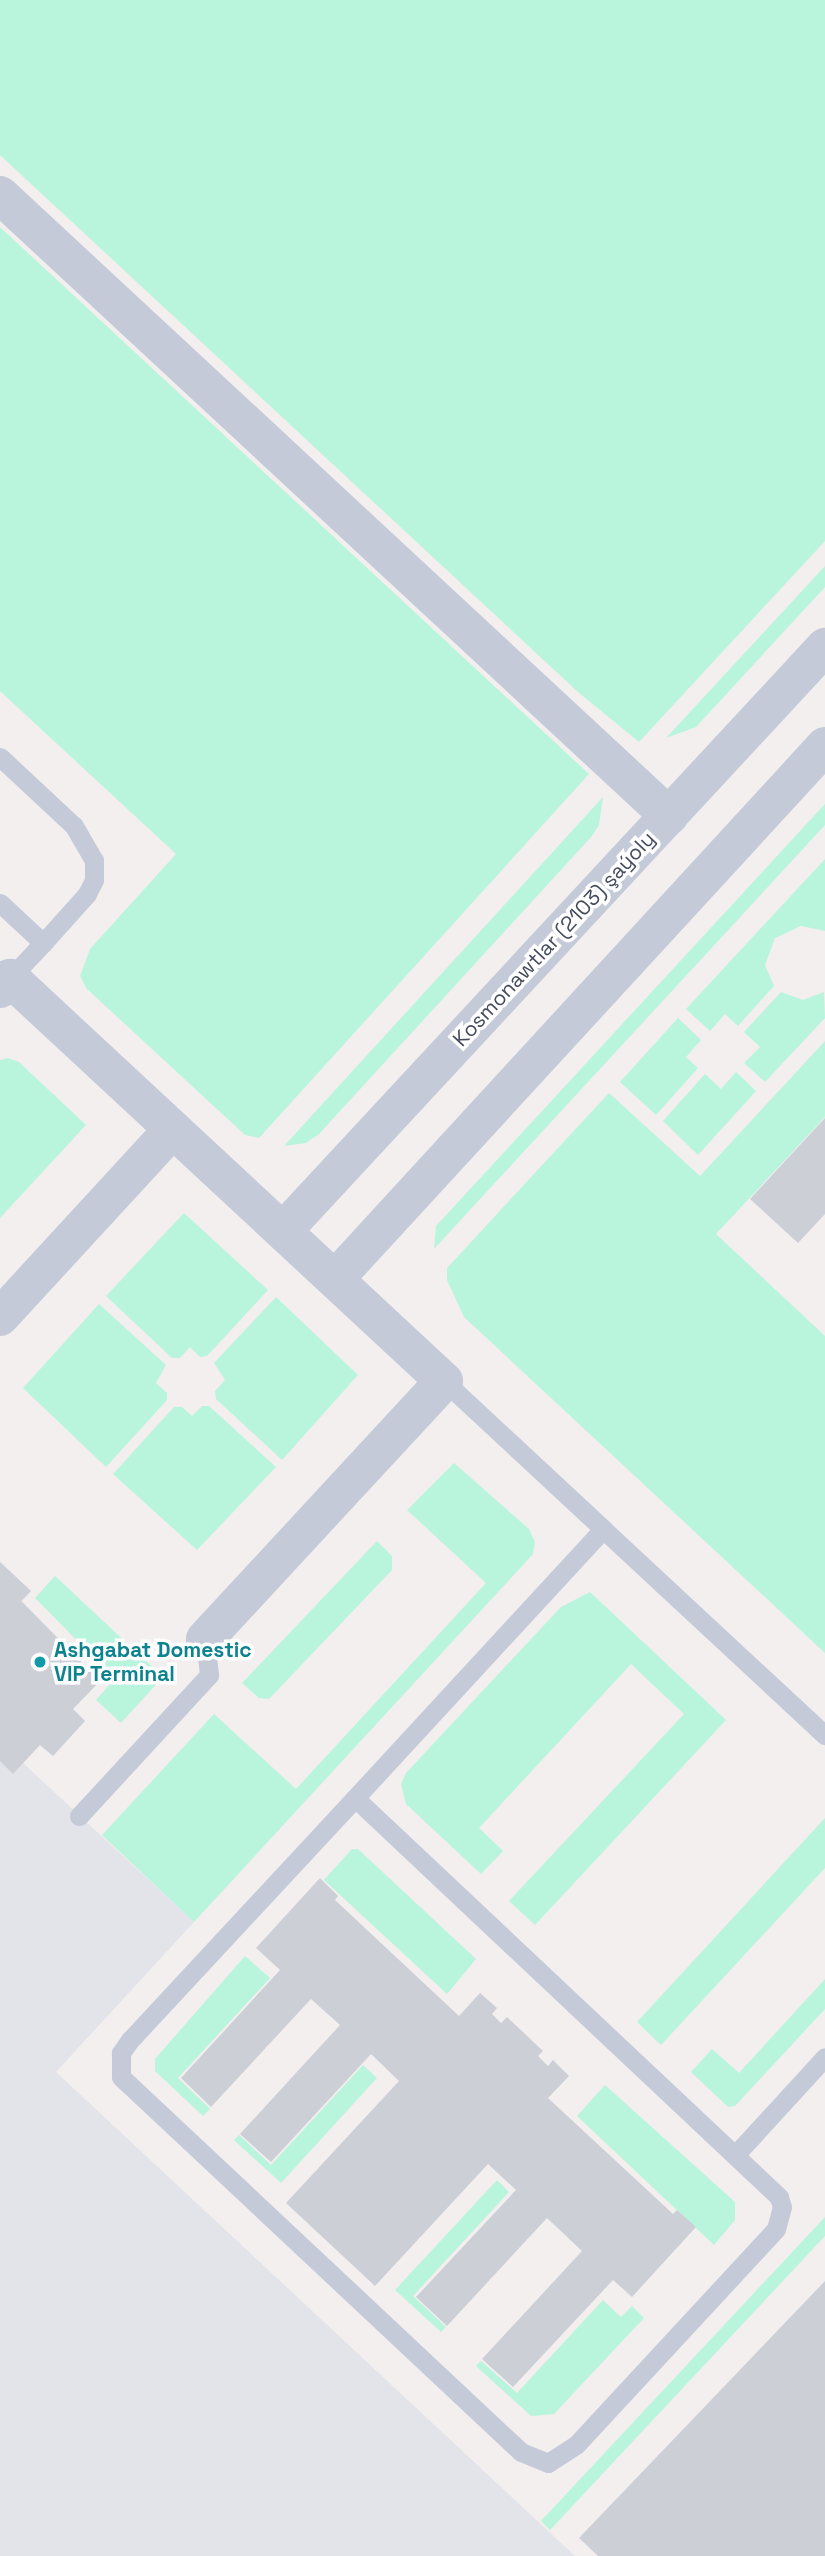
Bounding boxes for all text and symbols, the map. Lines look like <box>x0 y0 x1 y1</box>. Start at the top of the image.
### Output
street label: Kosmonawtlar (2103) şaýoly <box>448 826 660 1052</box>
place label: Ashgabat Domestic VIP Terminal <box>54 1637 252 1687</box>
marker: Ashgabat Domestic VIP Terminal <box>32 1654 48 1670</box>

